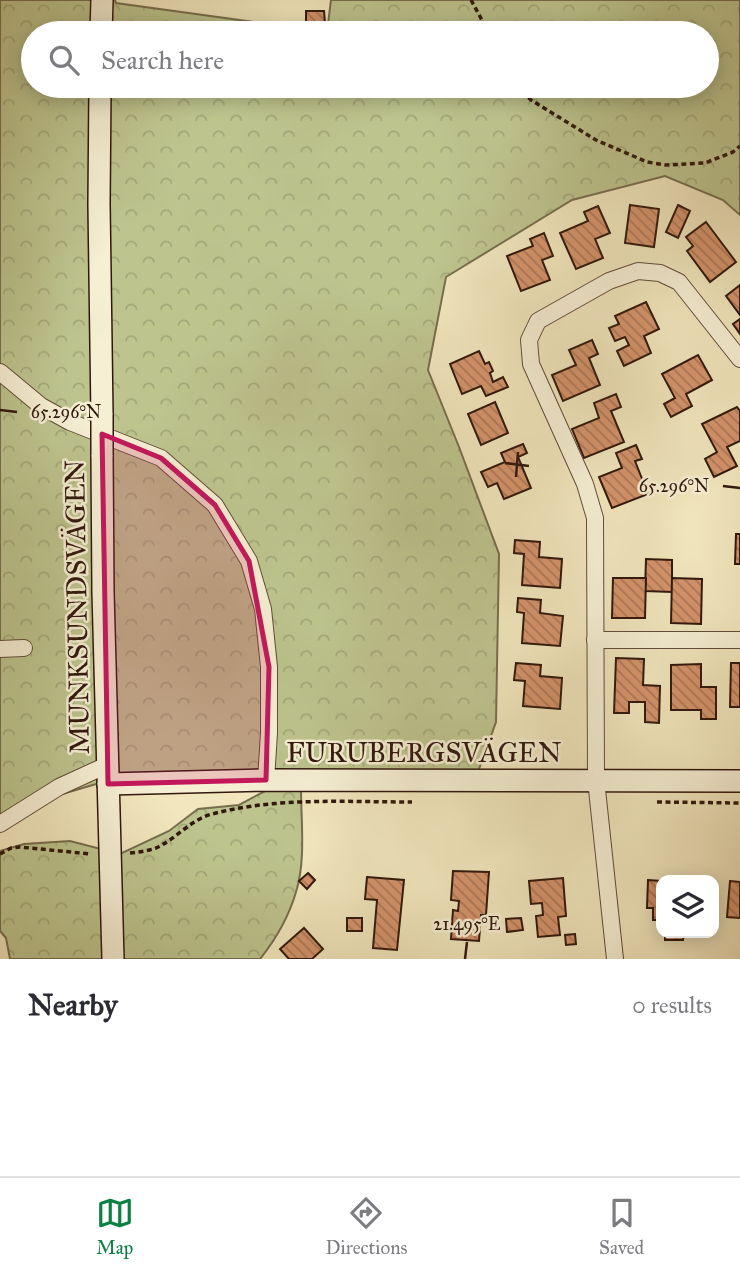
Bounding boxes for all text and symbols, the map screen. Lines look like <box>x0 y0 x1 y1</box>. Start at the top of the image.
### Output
search box <box>21 21 719 98</box>
icon: search <box>45 41 83 79</box>
text: Search here <box>101 44 224 76</box>
text: 65.296°N <box>31 401 101 423</box>
street label: MUNKSUNDSVÄGEN <box>57 459 97 755</box>
text: 65.296°N <box>639 475 709 497</box>
street label: FURUBERGSVÄGEN <box>286 735 562 770</box>
map controls <box>656 875 719 938</box>
button: layers <box>656 875 719 938</box>
text: 21.495°E <box>433 913 501 935</box>
text: Nearby <box>28 987 118 1023</box>
text: 0 results <box>632 991 712 1019</box>
tab: Map <box>96 1194 134 1259</box>
tab: Directions <box>325 1194 407 1259</box>
tab: Saved <box>599 1194 644 1259</box>

